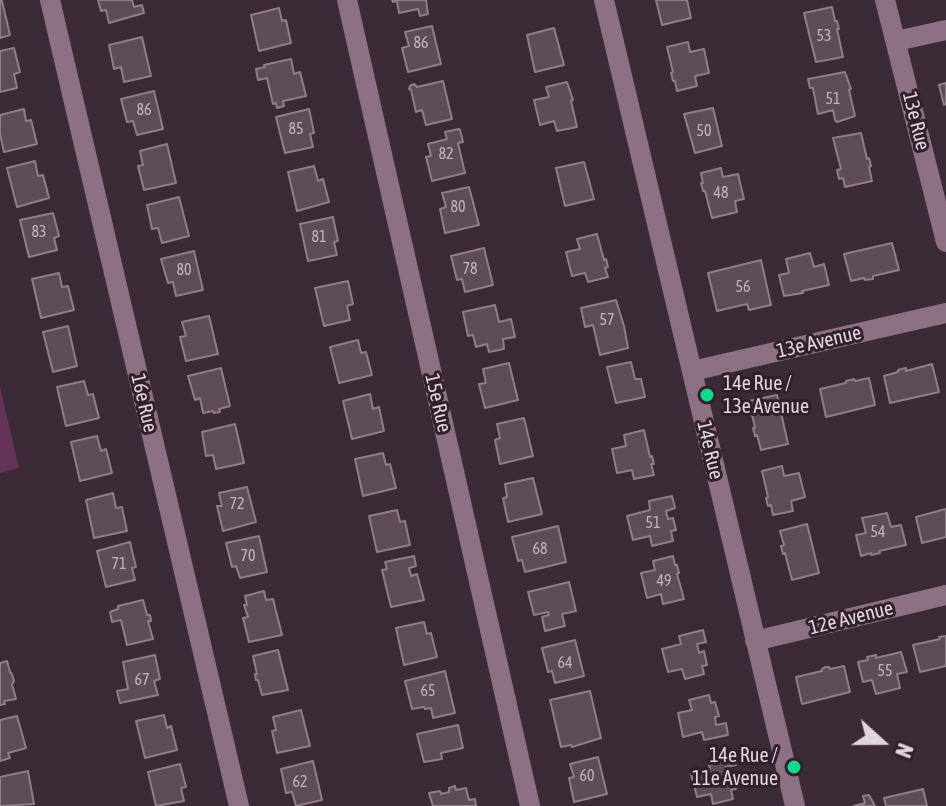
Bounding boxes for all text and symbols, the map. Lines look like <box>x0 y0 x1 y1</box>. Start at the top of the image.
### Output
house number: 53 <box>816 26 832 46</box>
house number: 86 <box>413 33 429 53</box>
house number: 51 <box>825 89 841 109</box>
street label: 13e Rue <box>897 89 935 153</box>
house number: 86 <box>136 100 152 120</box>
house number: 85 <box>288 119 304 139</box>
house number: 50 <box>696 121 712 141</box>
house number: 82 <box>438 144 454 164</box>
house number: 48 <box>713 183 729 203</box>
house number: 80 <box>450 197 466 217</box>
house number: 83 <box>31 222 47 242</box>
house number: 81 <box>311 227 327 247</box>
house number: 78 <box>462 259 478 279</box>
house number: 80 <box>176 260 192 280</box>
house number: 56 <box>735 277 751 297</box>
house number: 57 <box>599 310 615 330</box>
street label: 13e Avenue <box>774 321 864 363</box>
street label: 16e Rue <box>126 371 162 435</box>
street label: 15e Rue <box>420 371 456 435</box>
place label: 14e Rue / 13e Avenue <box>723 372 809 419</box>
marker: 14e Rue / 13e Avenue <box>698 386 716 404</box>
street label: 14e Rue <box>692 418 728 482</box>
house number: 72 <box>229 494 245 514</box>
house number: 51 <box>645 513 661 533</box>
house number: 54 <box>870 522 886 542</box>
house number: 68 <box>532 539 548 559</box>
house number: 70 <box>240 546 256 566</box>
house number: 71 <box>111 554 127 574</box>
house number: 49 <box>656 571 672 591</box>
street label: 12e Avenue <box>806 596 896 640</box>
house number: 64 <box>557 653 573 673</box>
house number: 55 <box>877 661 893 681</box>
house number: 67 <box>134 670 150 690</box>
house number: 65 <box>420 681 436 701</box>
north arrow <box>842 702 922 782</box>
text: N <box>890 740 919 761</box>
place label: 14e Rue / 11e Avenue <box>692 744 778 791</box>
marker: 14e Rue / 11e Avenue <box>785 758 803 776</box>
house number: 60 <box>579 766 595 786</box>
house number: 62 <box>292 772 308 792</box>

